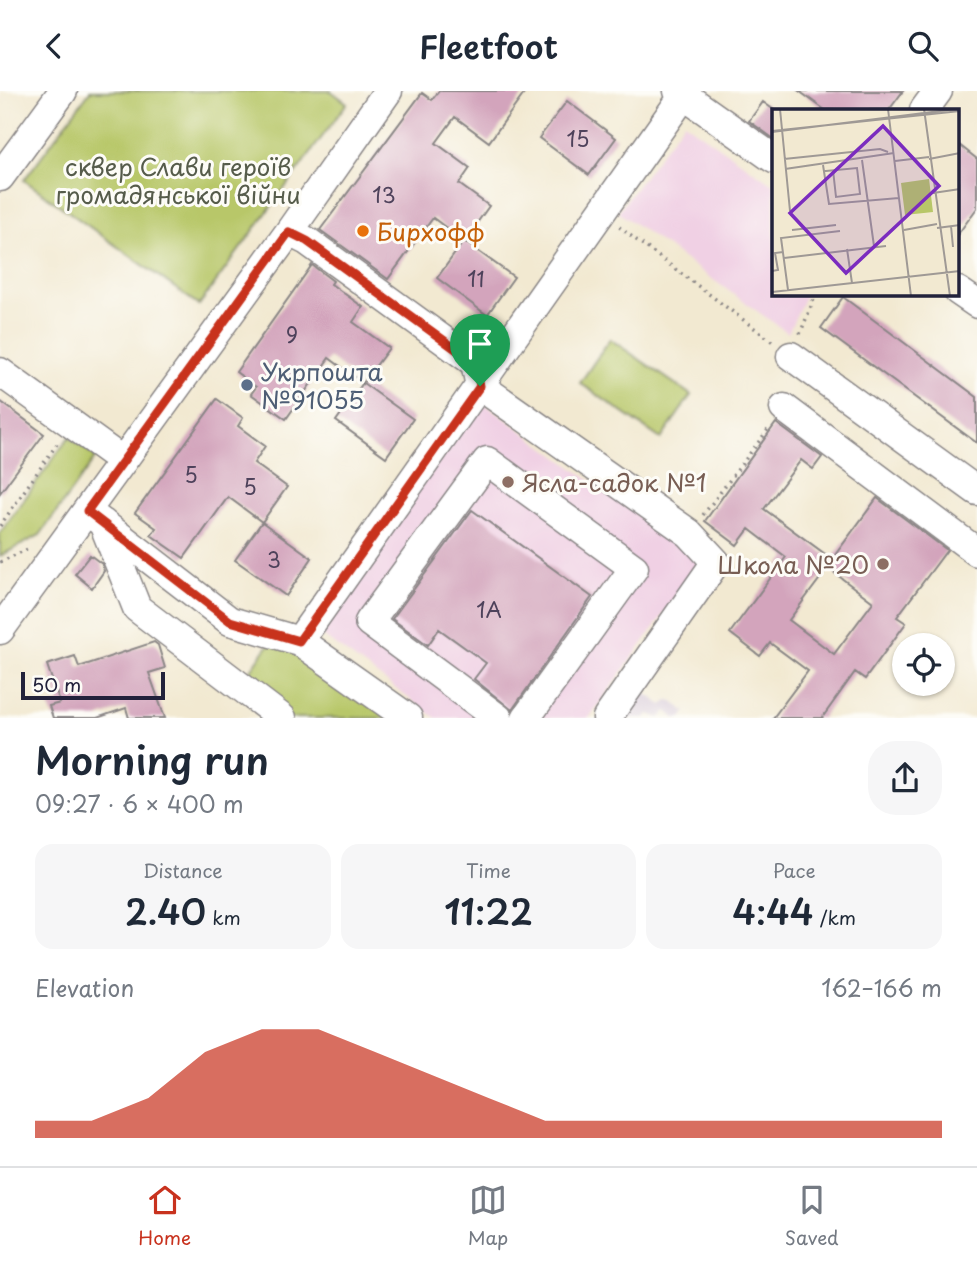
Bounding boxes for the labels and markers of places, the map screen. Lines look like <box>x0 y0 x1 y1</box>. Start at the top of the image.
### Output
place label: Бирхофф <box>377 213 485 249</box>
marker: Бирхофф <box>355 223 371 239</box>
pin <box>450 314 510 386</box>
place label: Укрпошта №91055 <box>261 353 383 417</box>
marker: Укрпошта №91055 <box>239 377 255 393</box>
place label: Ясла-садок №1 <box>522 464 706 500</box>
marker: Ясла-садок №1 <box>500 474 516 490</box>
place label: Школа №20 <box>718 546 869 582</box>
marker: Школа №20 <box>875 556 891 572</box>

